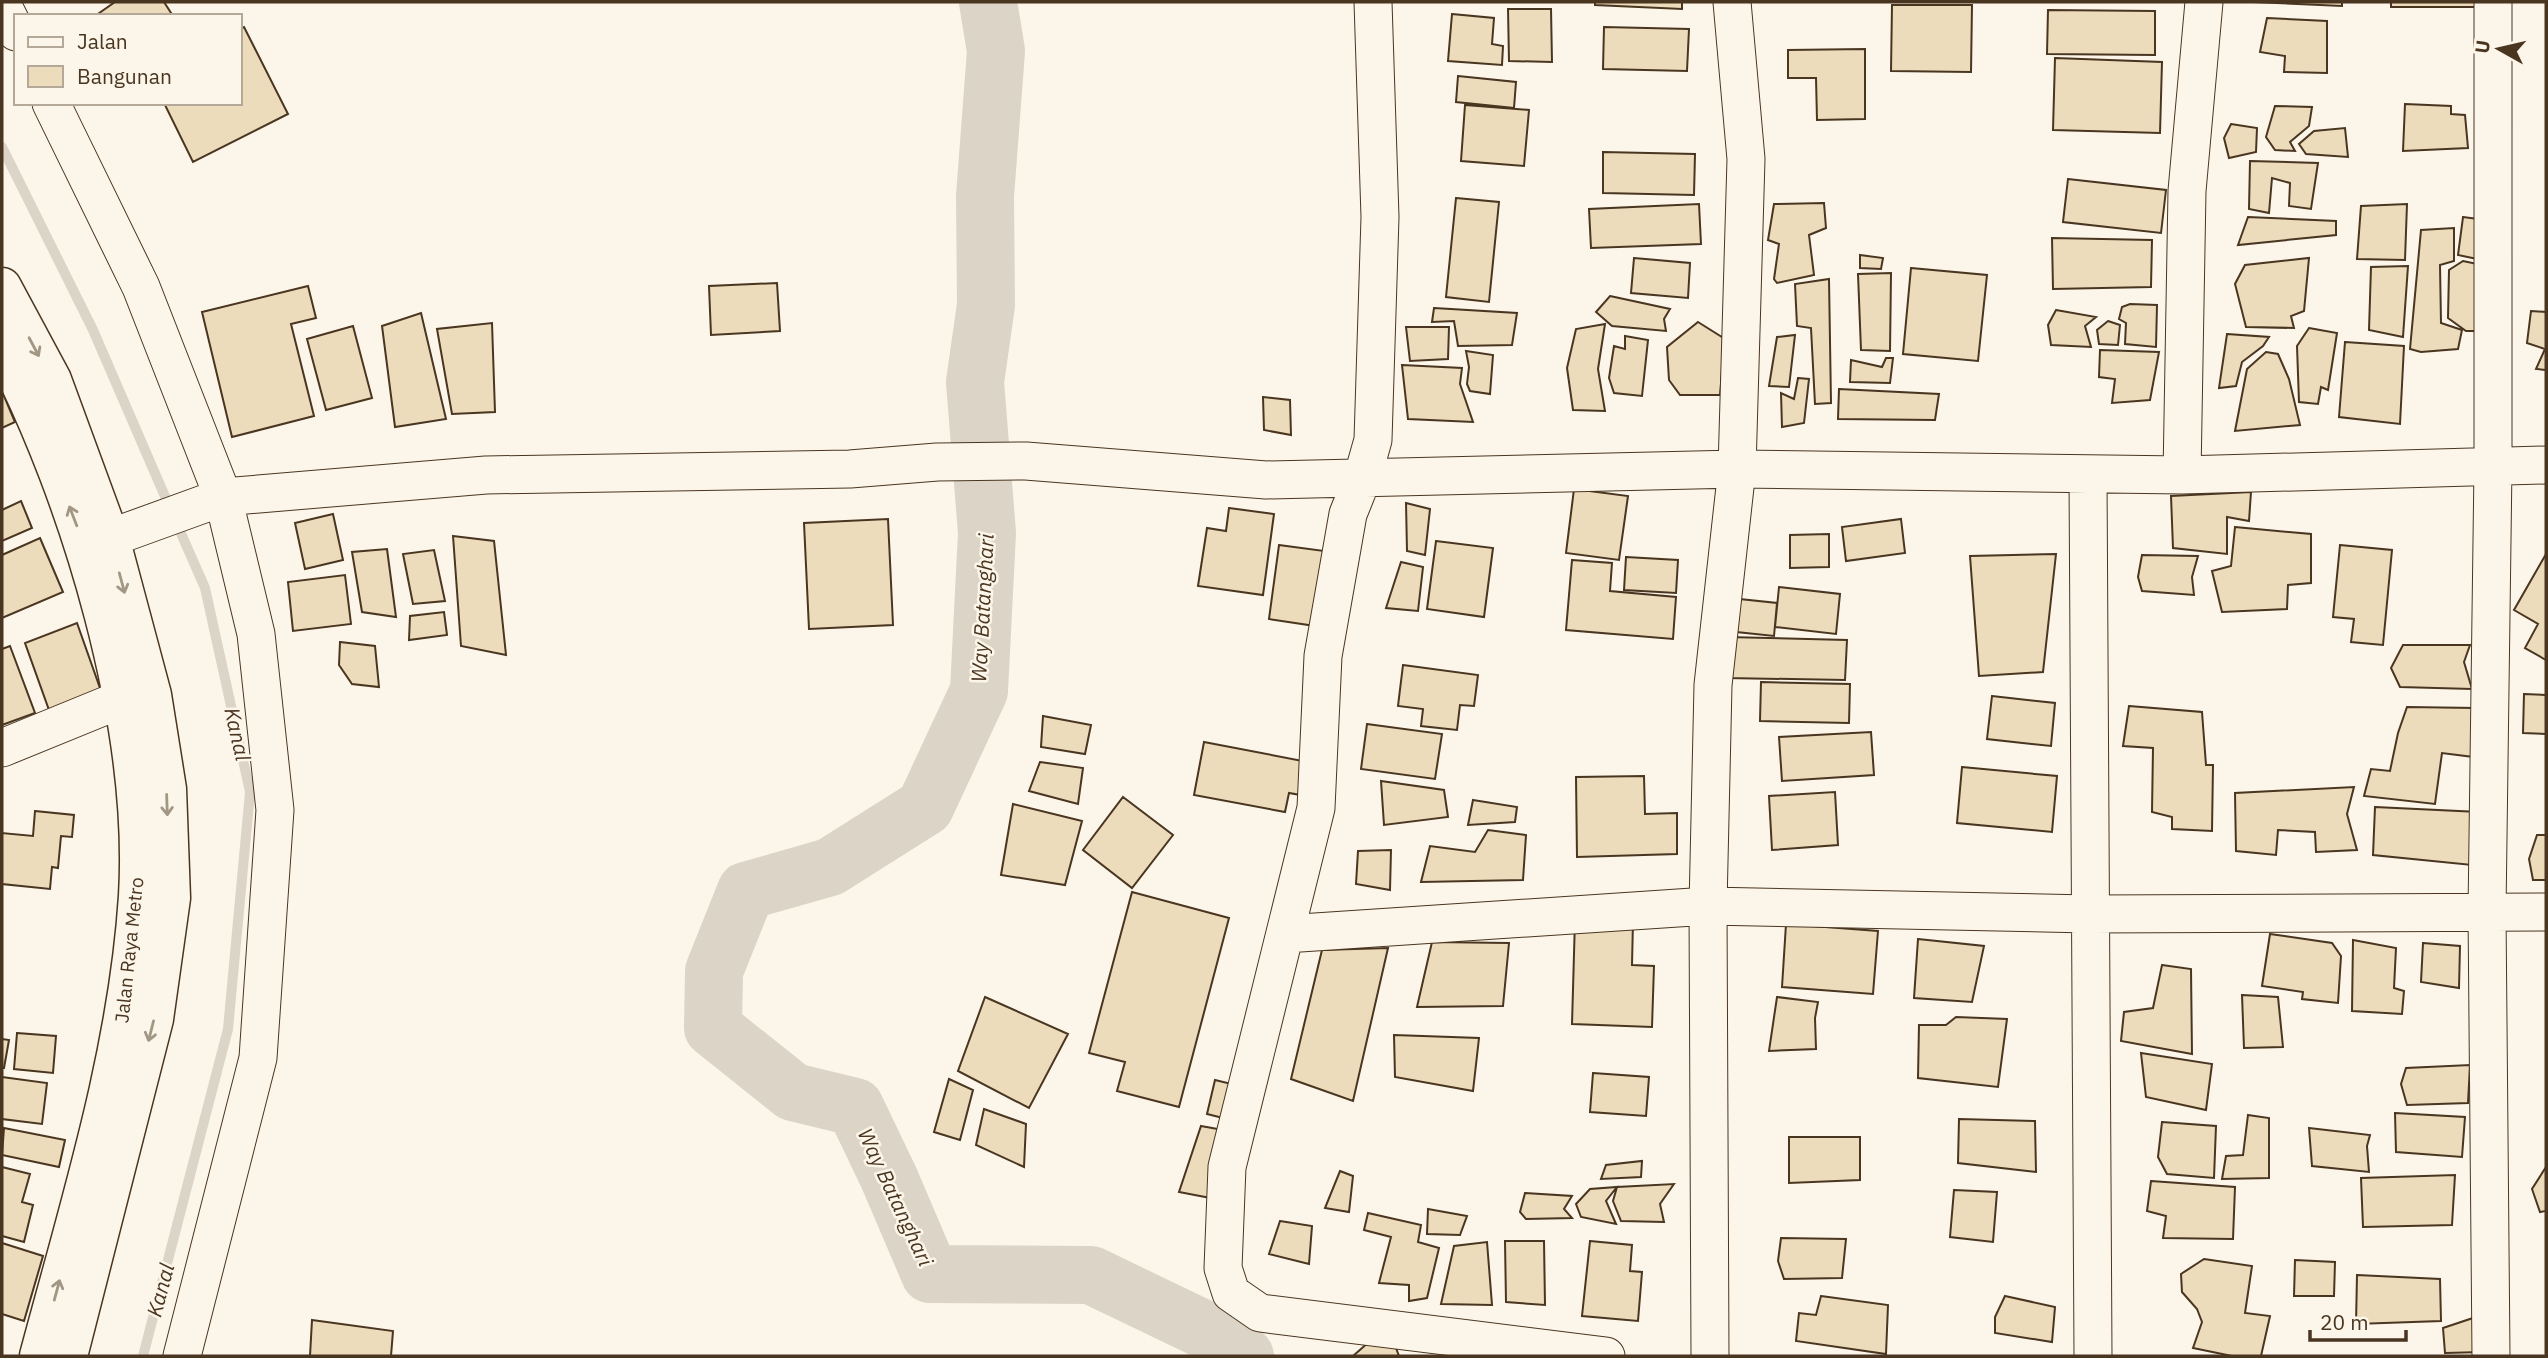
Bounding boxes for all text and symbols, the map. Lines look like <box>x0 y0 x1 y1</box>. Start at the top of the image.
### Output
legend <box>14 14 242 105</box>
north arrow <box>2464 14 2534 84</box>
text: Jalan <box>77 27 128 55</box>
text: U <box>2469 38 2495 55</box>
text: Bangunan <box>77 62 172 90</box>
one-way arrow <box>28 336 41 357</box>
one-way arrow <box>65 506 78 528</box>
water label: Way Batanghari <box>964 532 1000 683</box>
one-way arrow <box>116 572 129 594</box>
water label: Kanal <box>218 705 258 764</box>
one-way arrow <box>161 793 174 816</box>
street label: Jalan Raya Metro <box>109 876 149 1024</box>
one-way arrow <box>144 1019 157 1042</box>
water label: Way Batanghari <box>852 1124 940 1271</box>
water label: Kanal <box>139 1260 181 1320</box>
one-way arrow <box>51 1279 64 1302</box>
scale bar <box>2310 1298 2406 1342</box>
text: 20 m <box>2320 1308 2369 1336</box>

